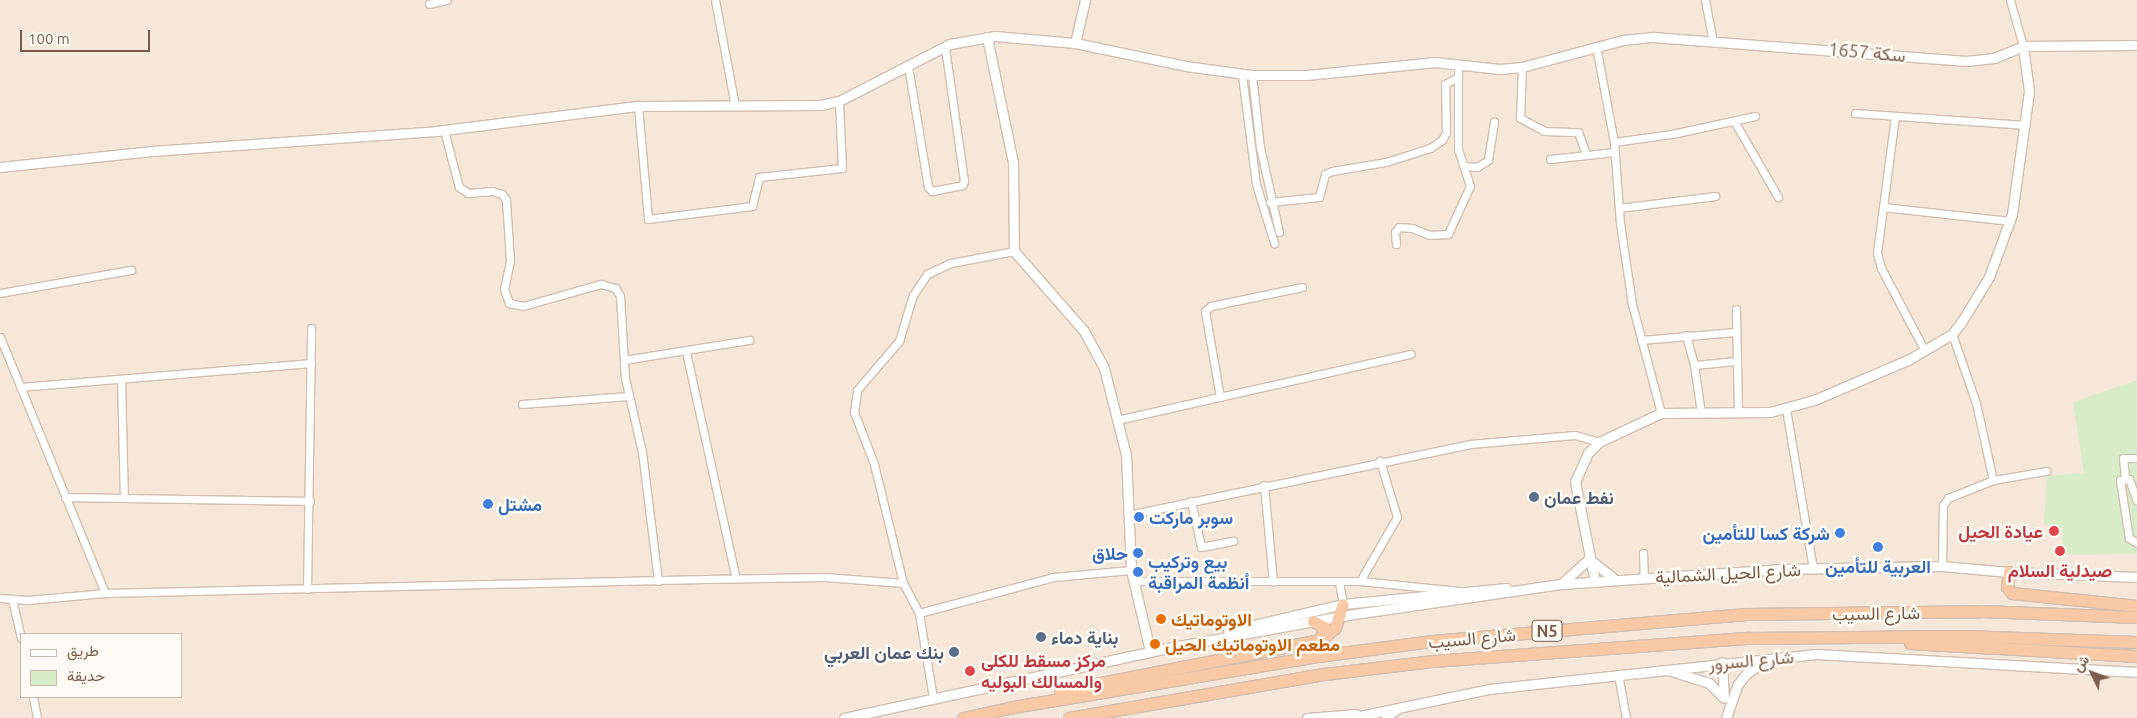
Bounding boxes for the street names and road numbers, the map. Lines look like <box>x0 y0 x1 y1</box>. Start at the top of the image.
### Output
street label: سكة 1657 <box>1827 38 1907 66</box>
street label: شارع الحيل الشمالية <box>1655 558 1801 588</box>
street label: شارع السيب <box>1832 601 1920 625</box>
road number: N5 <box>1531 618 1563 644</box>
street label: شارع السيب <box>1427 623 1517 653</box>
street label: شارع السرور <box>1707 646 1795 674</box>

